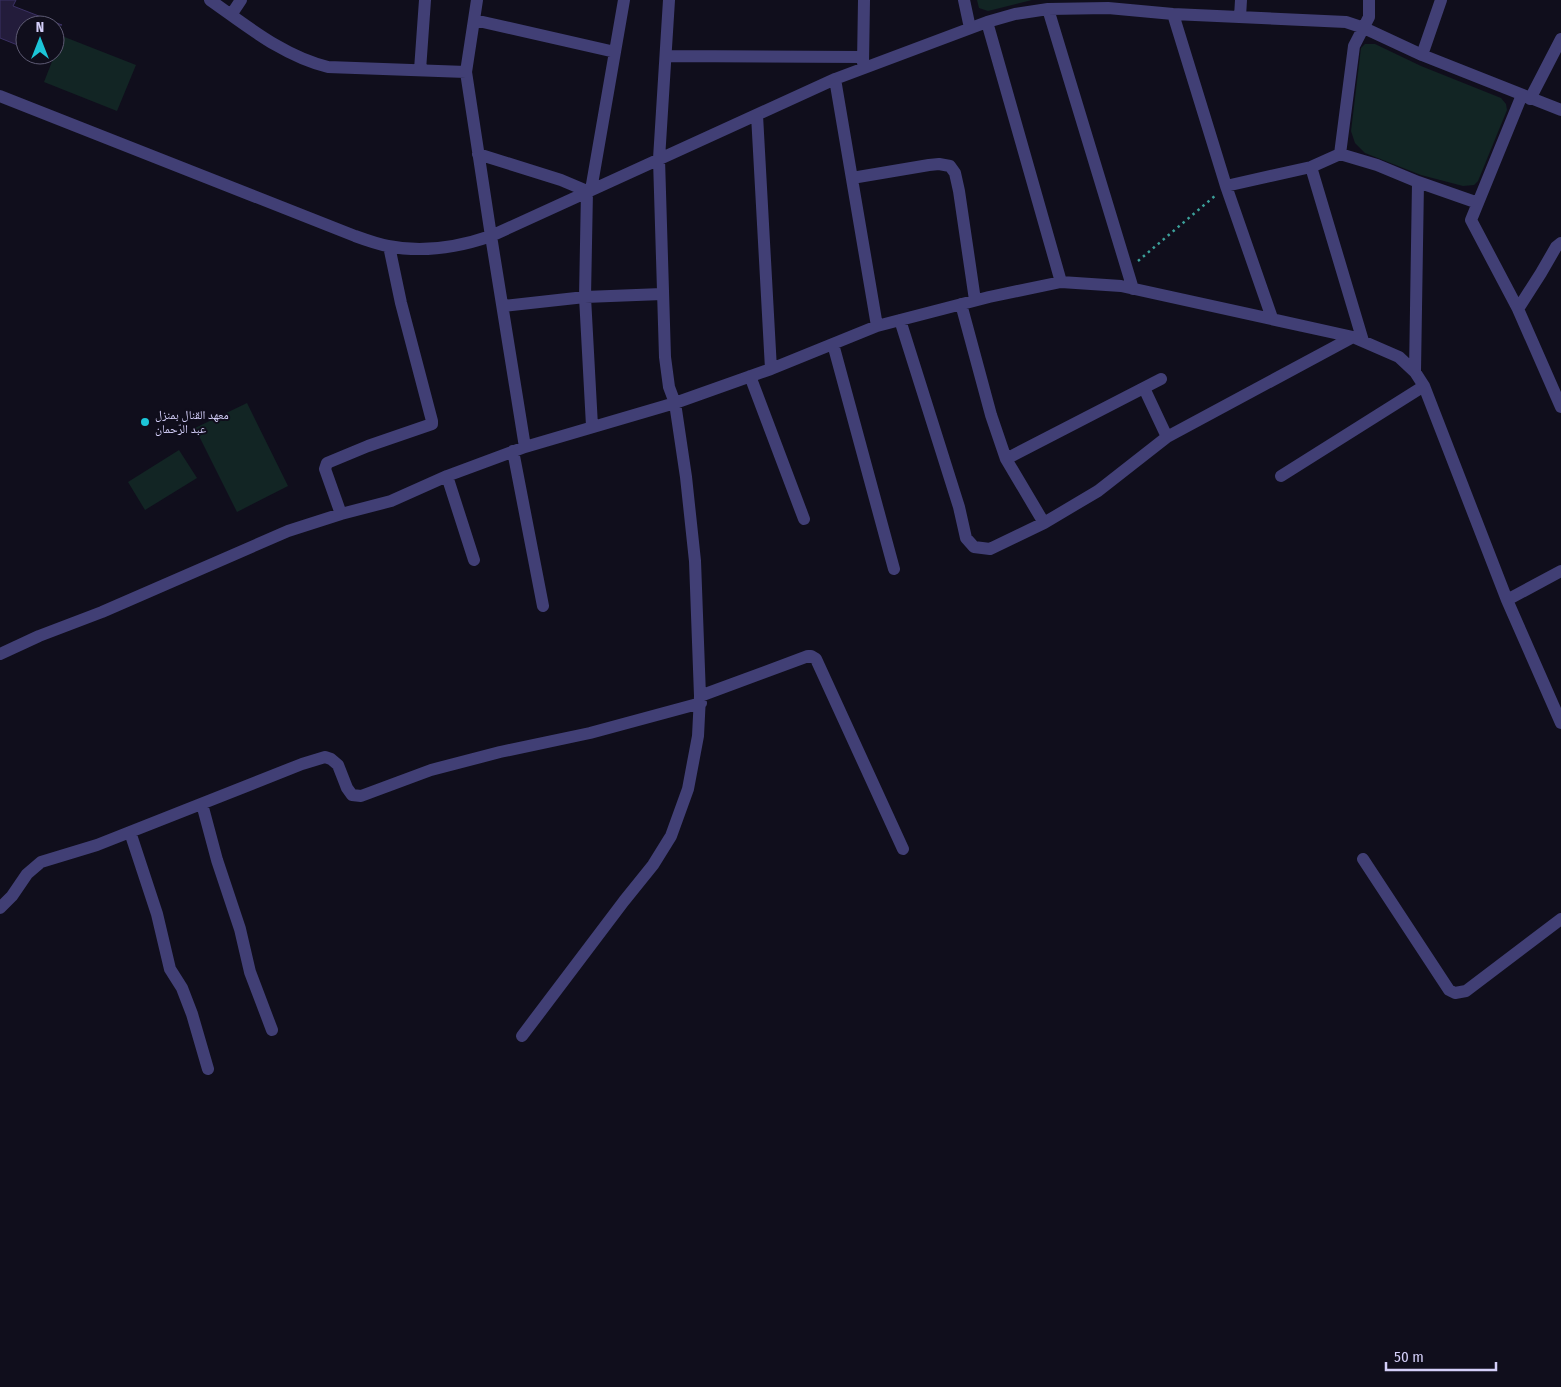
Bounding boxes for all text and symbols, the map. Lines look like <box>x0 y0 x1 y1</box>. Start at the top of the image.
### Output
north arrow <box>15 15 65 65</box>
text: N <box>36 19 44 36</box>
place label: معهد القنال بمنزل عبد الرّحمان <box>155 408 229 436</box>
marker: معهد القنال بمنزل عبد الرّحمان <box>139 416 151 428</box>
scale bar <box>1386 1340 1496 1372</box>
text: 50 m <box>1394 1348 1424 1366</box>

